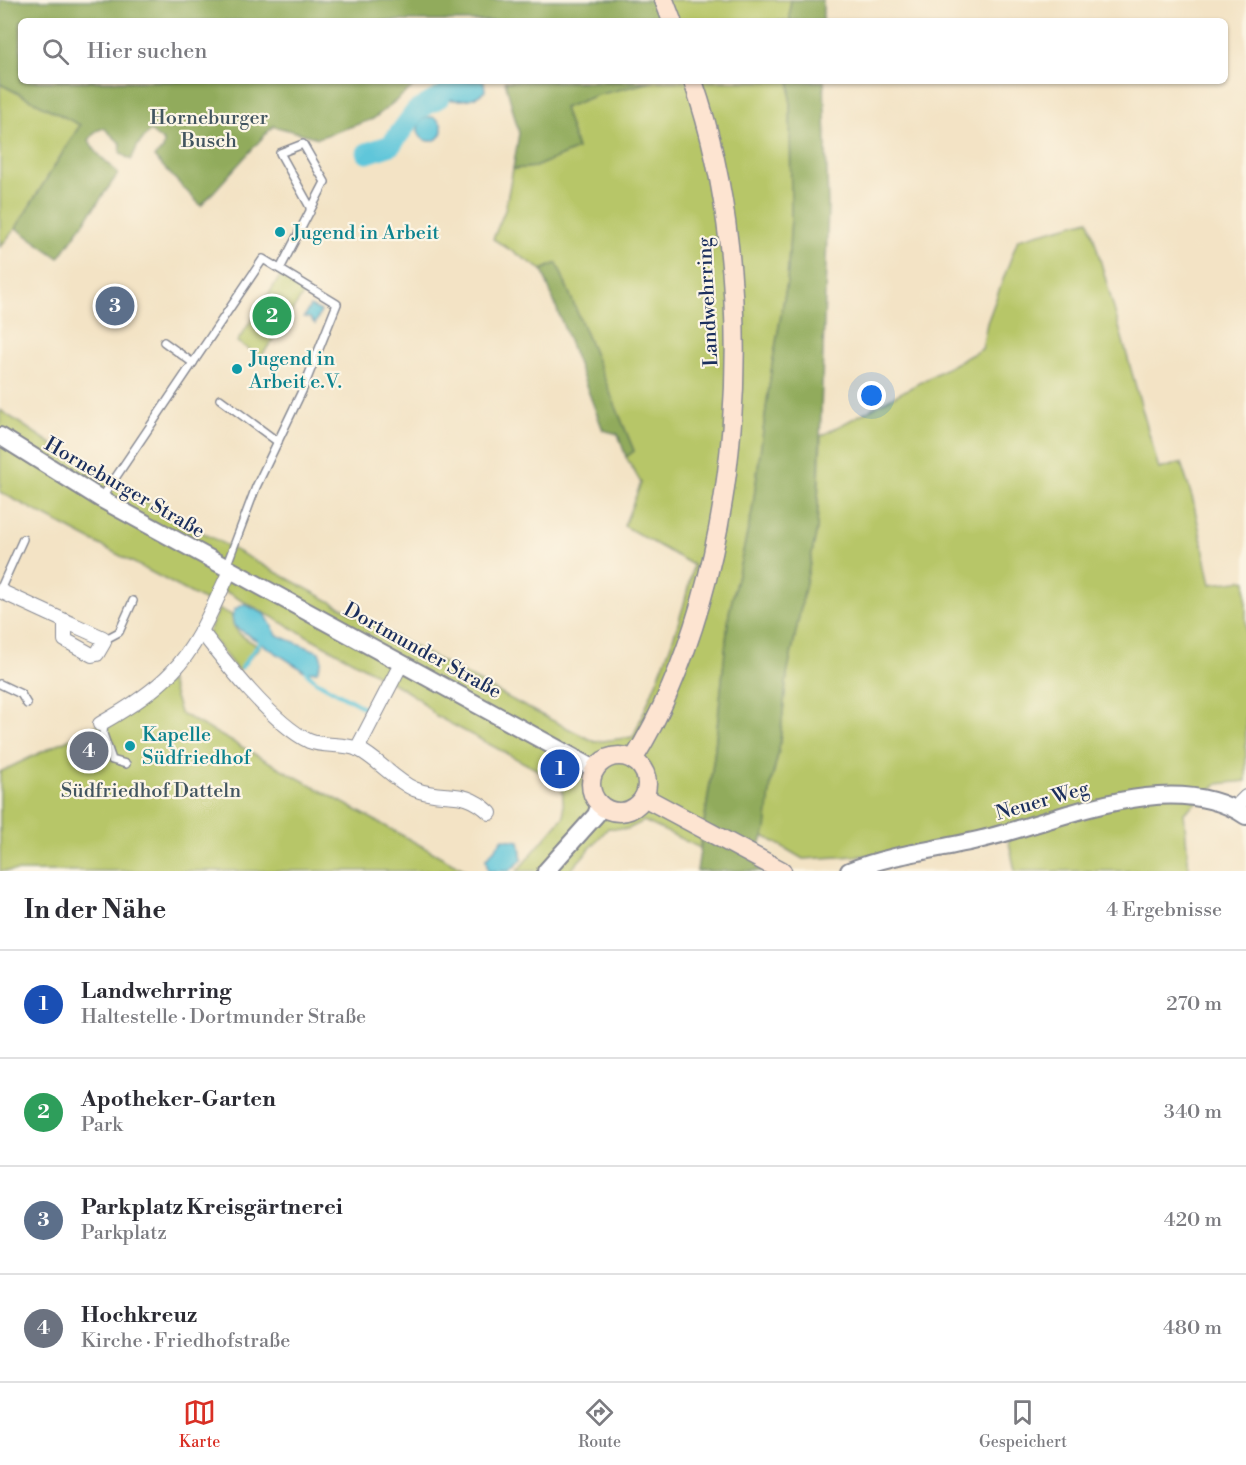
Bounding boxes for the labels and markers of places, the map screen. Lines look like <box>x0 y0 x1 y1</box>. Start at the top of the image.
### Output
place label: Jugend in Arbeit <box>291 221 439 246</box>
marker: Jugend in Arbeit <box>273 225 287 239</box>
pin: 3 <box>96 284 134 328</box>
pin: 2 <box>252 294 292 338</box>
place label: Jugend in Arbeit e.V. <box>248 347 342 395</box>
marker: Jugend in Arbeit e.V. <box>230 362 244 376</box>
place label: Kapelle Südfriedhof <box>142 723 251 771</box>
pin: 4 <box>70 728 109 774</box>
marker: Kapelle Südfriedhof <box>123 739 137 753</box>
pin: 1 <box>540 746 580 792</box>

